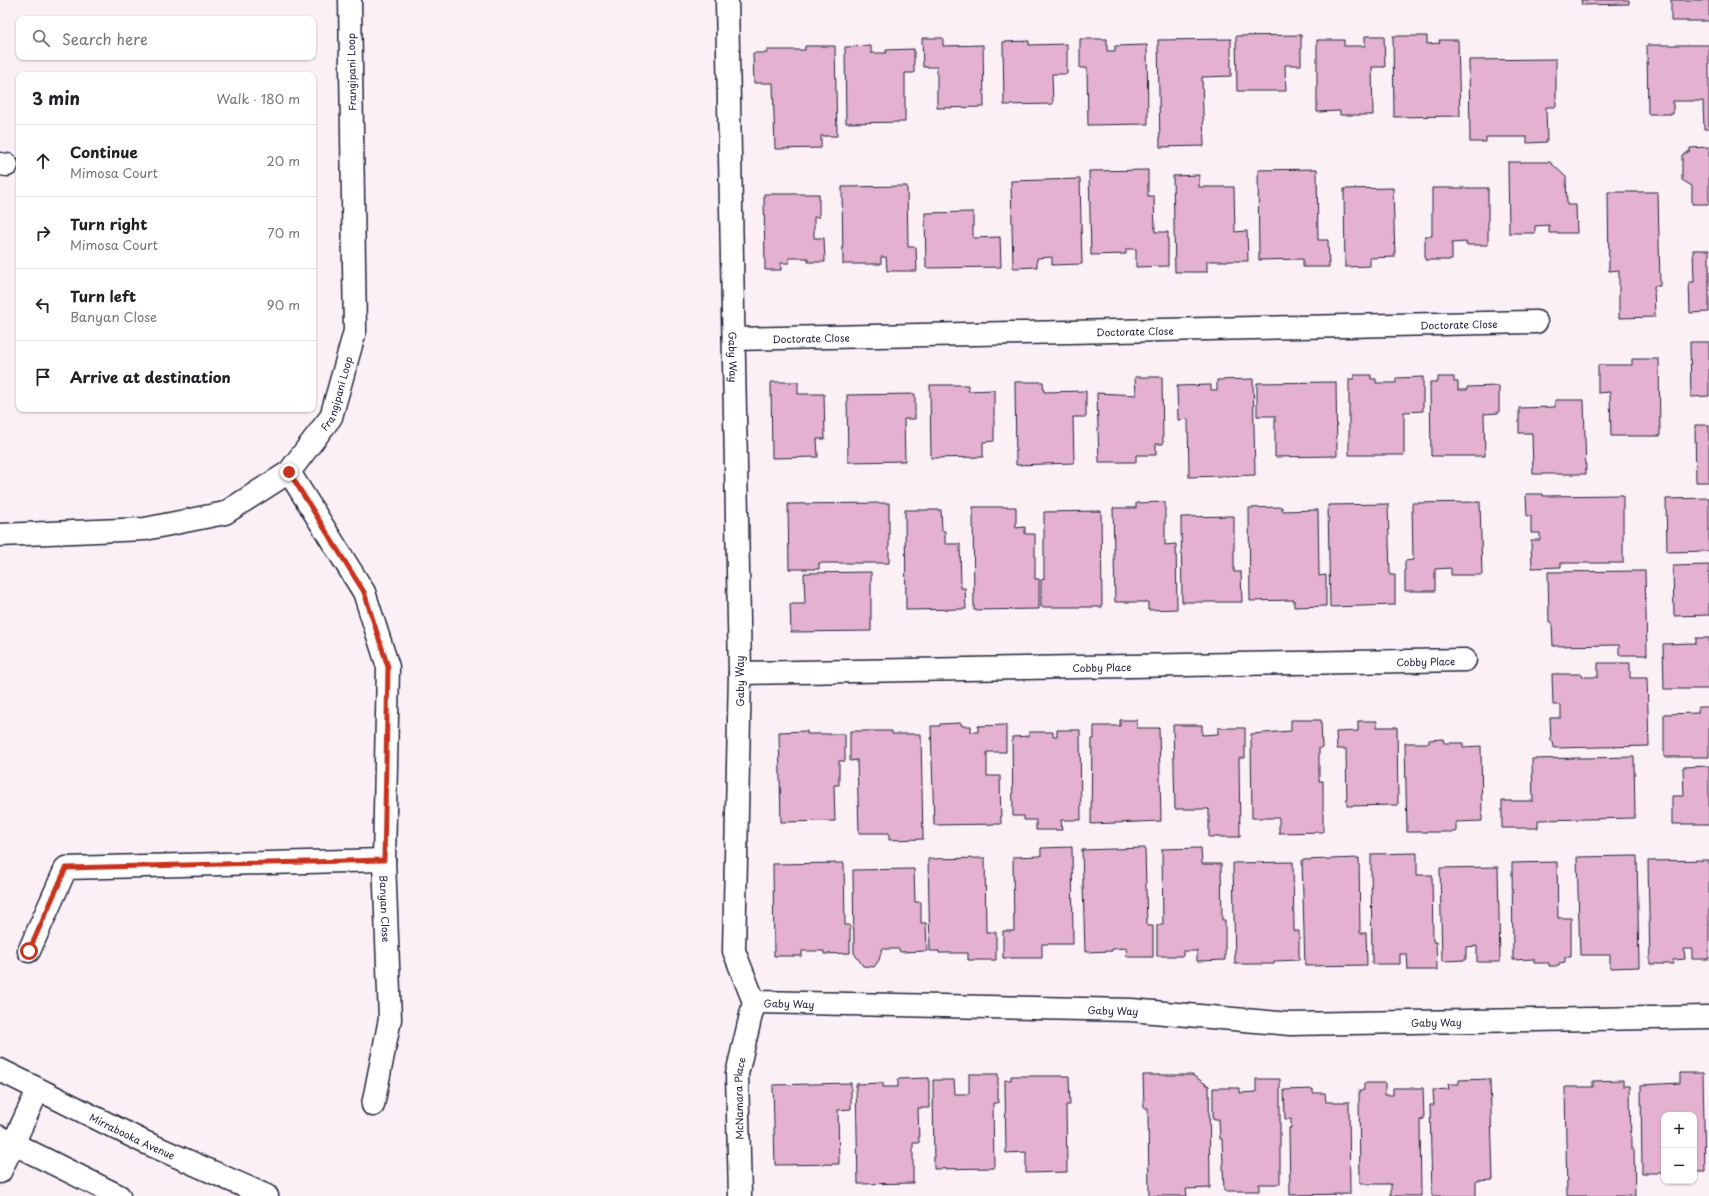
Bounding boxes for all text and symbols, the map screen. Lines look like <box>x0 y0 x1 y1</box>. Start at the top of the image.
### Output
search box <box>16 16 316 60</box>
icon: search <box>30 27 52 49</box>
text: Search here <box>62 27 148 50</box>
street label: Frangipani Loop <box>343 33 359 111</box>
text: 3 min <box>32 85 80 111</box>
text: Walk · 180 m <box>217 89 300 108</box>
text: Continue <box>70 140 138 163</box>
icon: ahead <box>32 150 54 172</box>
text: 20 m <box>266 151 300 170</box>
text: Mimosa Court <box>70 163 158 182</box>
text: Turn right <box>70 212 147 235</box>
icon: right <box>32 222 54 244</box>
text: 70 m <box>267 223 300 242</box>
text: Mimosa Court <box>70 235 158 254</box>
text: Turn left <box>70 284 136 307</box>
icon: left <box>32 294 54 316</box>
text: 90 m <box>267 295 300 314</box>
text: Banyan Close <box>70 307 157 326</box>
street label: Doctorate Close <box>1420 315 1498 332</box>
street label: Doctorate Close <box>1096 322 1174 339</box>
street label: Doctorate Close <box>772 329 850 346</box>
street label: Gaby Way <box>725 331 742 383</box>
street label: Frangipani Loop <box>316 354 355 433</box>
text: Arrive at destination <box>70 365 231 388</box>
icon: arrive <box>32 366 54 388</box>
route end <box>280 463 298 481</box>
street label: Cobby Place <box>1396 653 1455 669</box>
street label: Gaby Way <box>732 655 748 706</box>
street label: Cobby Place <box>1072 658 1132 675</box>
street label: Banyan Close <box>377 875 395 942</box>
route start <box>20 942 38 960</box>
street label: Gaby Way <box>763 995 815 1011</box>
street label: Gaby Way <box>1087 1002 1139 1018</box>
street label: Gaby Way <box>1411 1014 1462 1030</box>
street label: McNamara Place <box>729 1055 748 1140</box>
street label: Mirrabooka Avenue <box>87 1109 178 1162</box>
map controls <box>1661 1112 1697 1184</box>
button: + <box>1661 1112 1697 1148</box>
button: − <box>1661 1148 1697 1184</box>

